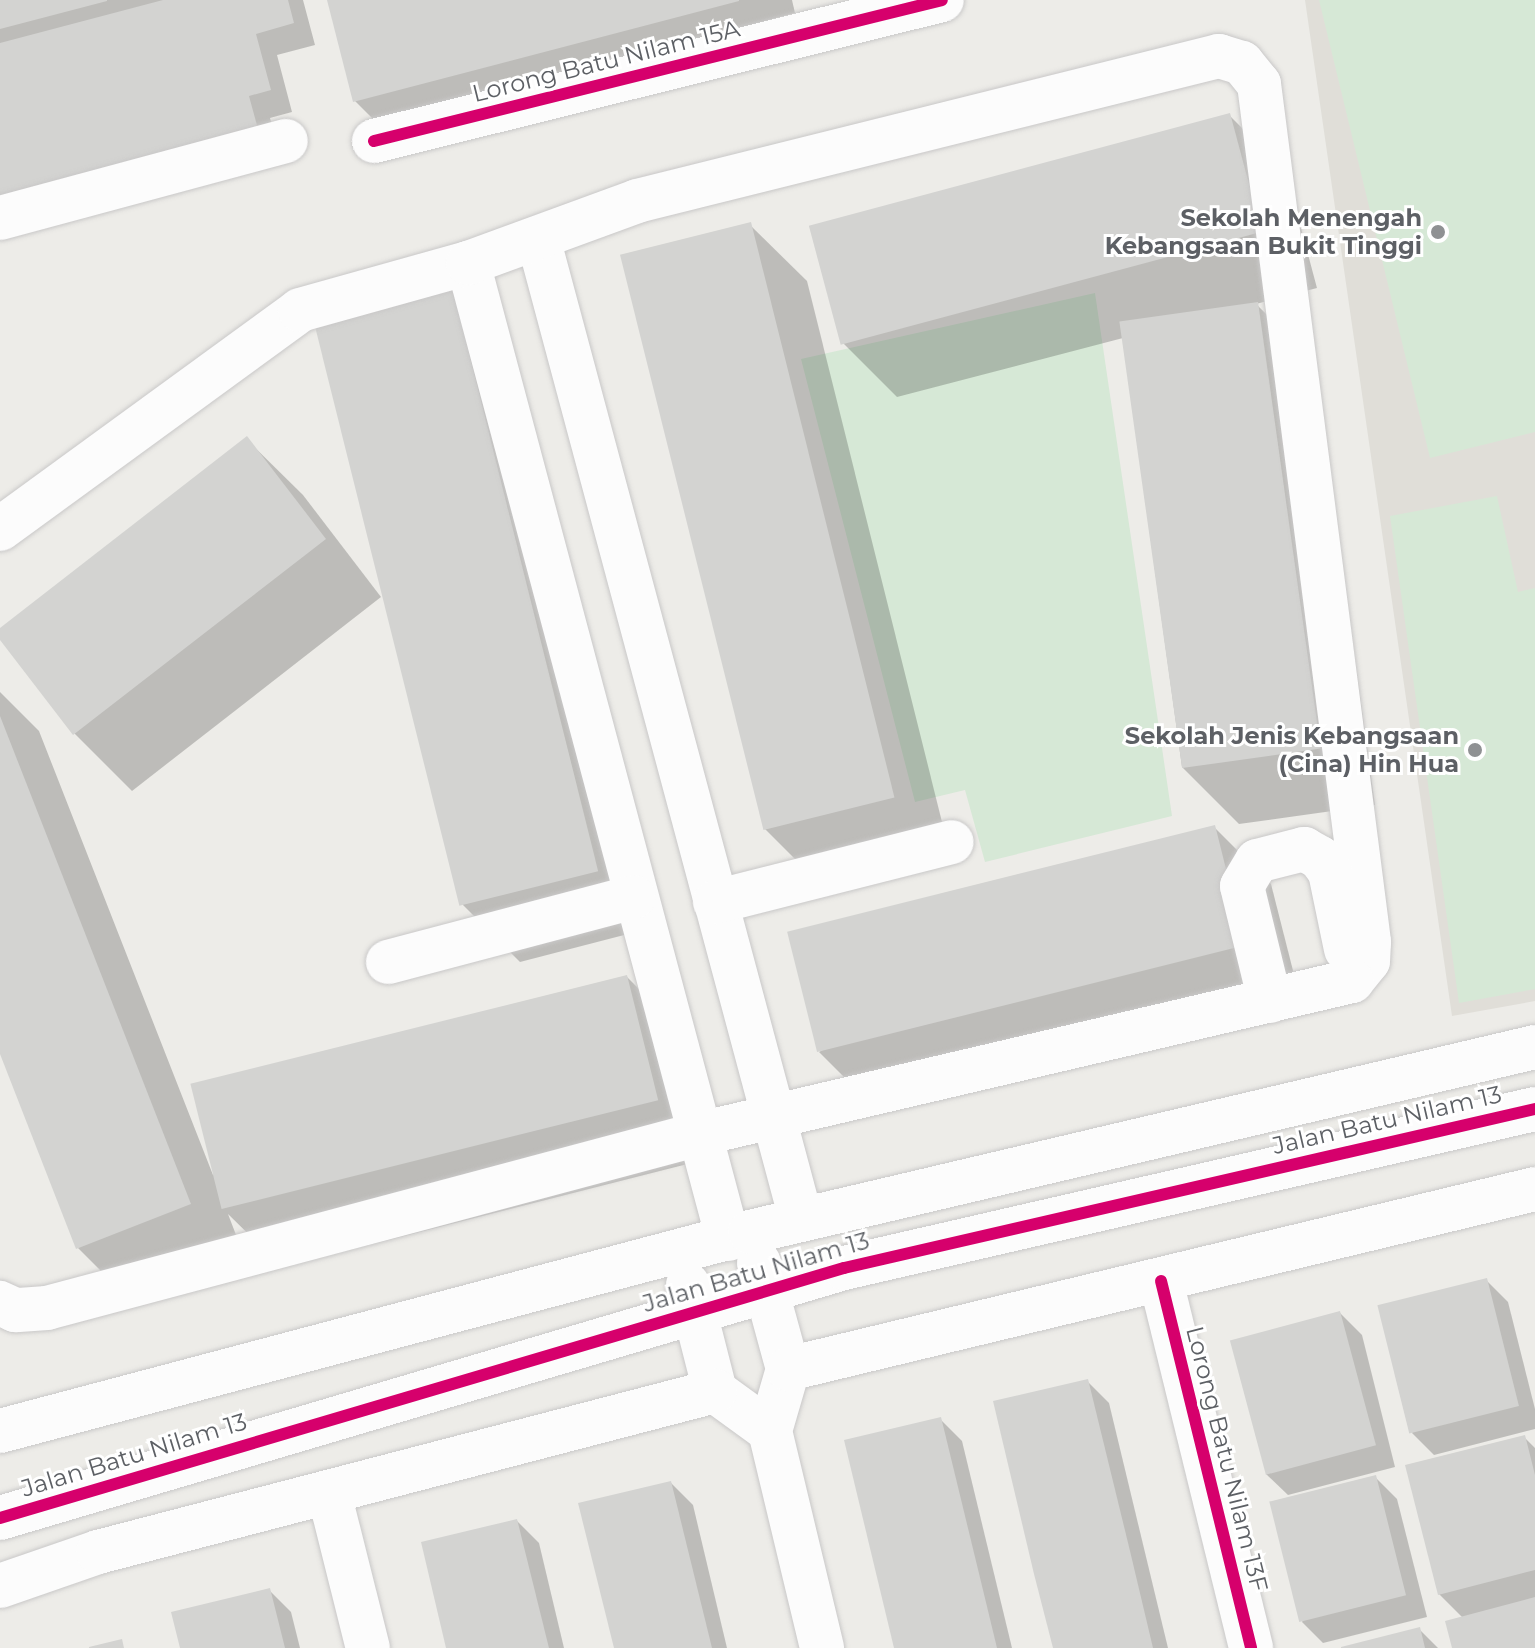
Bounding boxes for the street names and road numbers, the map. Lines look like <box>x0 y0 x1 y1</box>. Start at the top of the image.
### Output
street label: Lorong Batu Nilam 15A <box>469 14 743 108</box>
street label: Jalan Batu Nilam 13 <box>1270 1080 1504 1160</box>
street label: Jalan Batu Nilam 13 <box>639 1226 873 1318</box>
street label: Lorong Batu Nilam 13F <box>1180 1323 1274 1595</box>
street label: Jalan Batu Nilam 13 <box>18 1407 250 1503</box>

